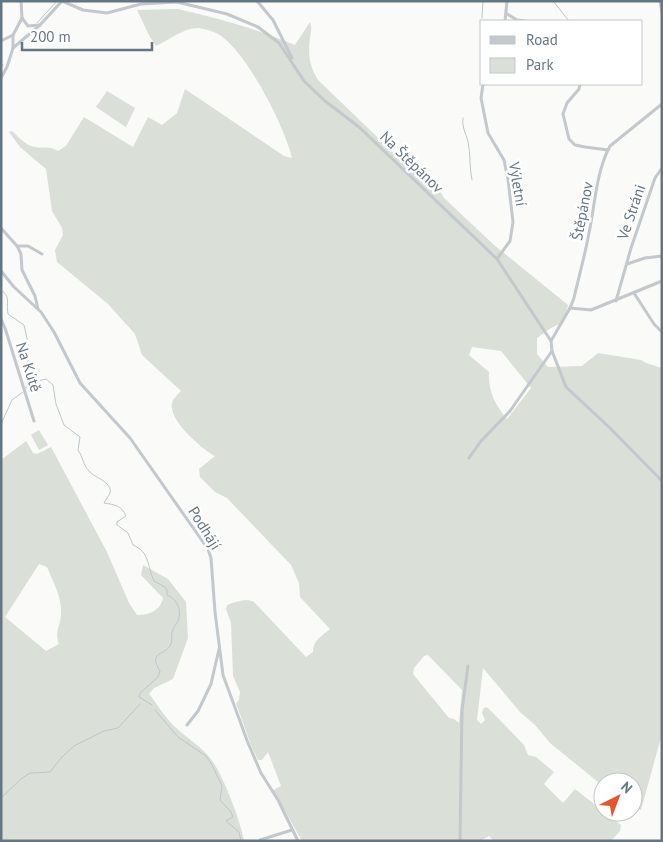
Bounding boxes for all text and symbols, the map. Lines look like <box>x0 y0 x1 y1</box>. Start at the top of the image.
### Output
scale bar <box>22 20 152 52</box>
legend <box>480 20 643 85</box>
text: 200 m <box>30 27 71 46</box>
text: Road <box>526 30 558 49</box>
text: Park <box>526 55 554 74</box>
street label: Na Štěpánov <box>376 127 448 197</box>
street label: Výletní <box>505 159 531 208</box>
street label: Štěpánov <box>567 179 597 242</box>
street label: Ve Stráni <box>612 182 649 243</box>
street label: Na Kútě <box>12 340 46 394</box>
street label: Podhájí <box>184 503 226 553</box>
north arrow <box>593 772 643 822</box>
text: N <box>617 778 636 797</box>

